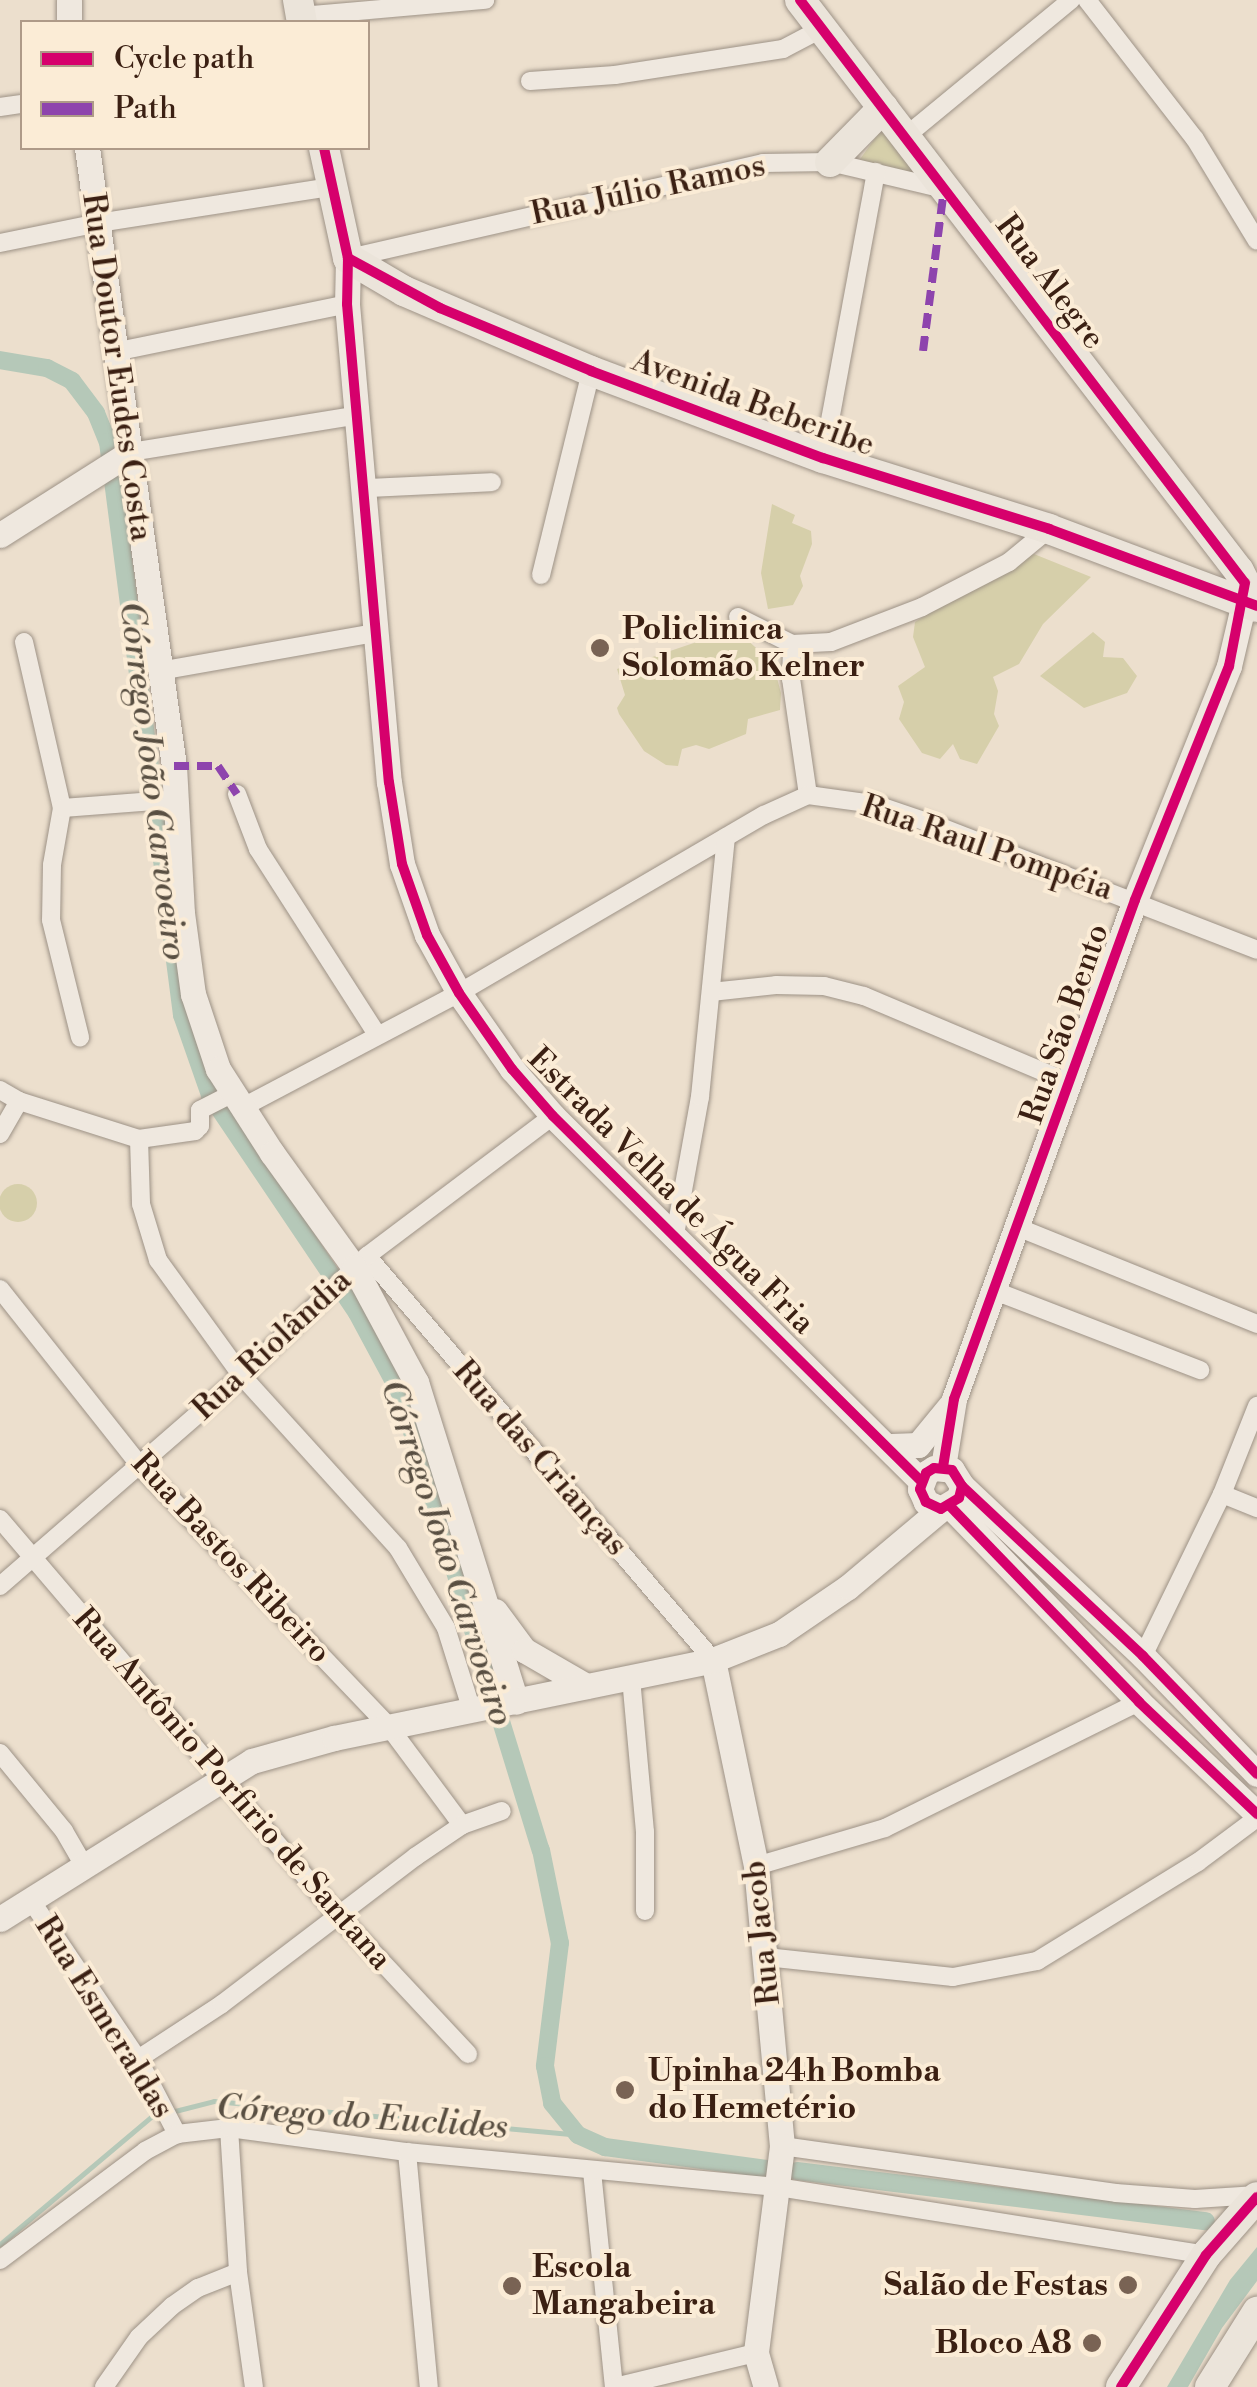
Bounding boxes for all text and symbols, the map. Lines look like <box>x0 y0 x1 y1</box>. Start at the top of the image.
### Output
legend <box>20 20 370 150</box>
text: Cycle path <box>114 40 254 78</box>
text: Path <box>114 90 177 128</box>
street label: Rua Júlio Ramos <box>527 146 769 234</box>
street label: Rua Doutor Eudes Costa <box>74 190 160 544</box>
street label: Rua Alegre <box>987 207 1113 357</box>
street label: Avenida Beberibe <box>627 341 879 465</box>
water label: Córrego João Carvoeiro <box>109 599 195 963</box>
place label: Policlinica Solomão Kelner <box>622 611 865 686</box>
marker: Policlinica Solomão Kelner <box>587 635 613 661</box>
street label: Rua Raul Pompéia <box>856 787 1118 909</box>
street label: Rua São Bento <box>1013 919 1117 1129</box>
street label: Estrada Velha de Água Fria <box>520 1040 822 1342</box>
street label: Rua Riolândia <box>185 1262 359 1428</box>
street label: Rua das Crianças <box>445 1352 635 1564</box>
water label: Córrego João Carvoeiro <box>370 1375 522 1731</box>
street label: Rua Bastos Ribeiro <box>123 1444 339 1672</box>
street label: Rua Antônio Porfirio de Santana <box>64 1600 400 1978</box>
street label: Rua Jacob <box>735 1859 789 2007</box>
street label: Rua Esmeraldas <box>26 1909 182 2125</box>
place label: Upinha 24h Bomba do Hemetério <box>648 2053 941 2128</box>
marker: Upinha 24h Bomba do Hemetério <box>612 2077 638 2103</box>
water label: Córego do Euclides <box>215 2087 509 2149</box>
place label: Escola Mangabeira <box>532 2249 715 2324</box>
place label: Salão de Festas <box>884 2266 1108 2304</box>
marker: Salão de Festas <box>1117 2274 1139 2296</box>
marker: Escola Mangabeira <box>501 2275 523 2297</box>
place label: Bloco A8 <box>935 2324 1072 2362</box>
marker: Bloco A8 <box>1081 2332 1103 2354</box>

